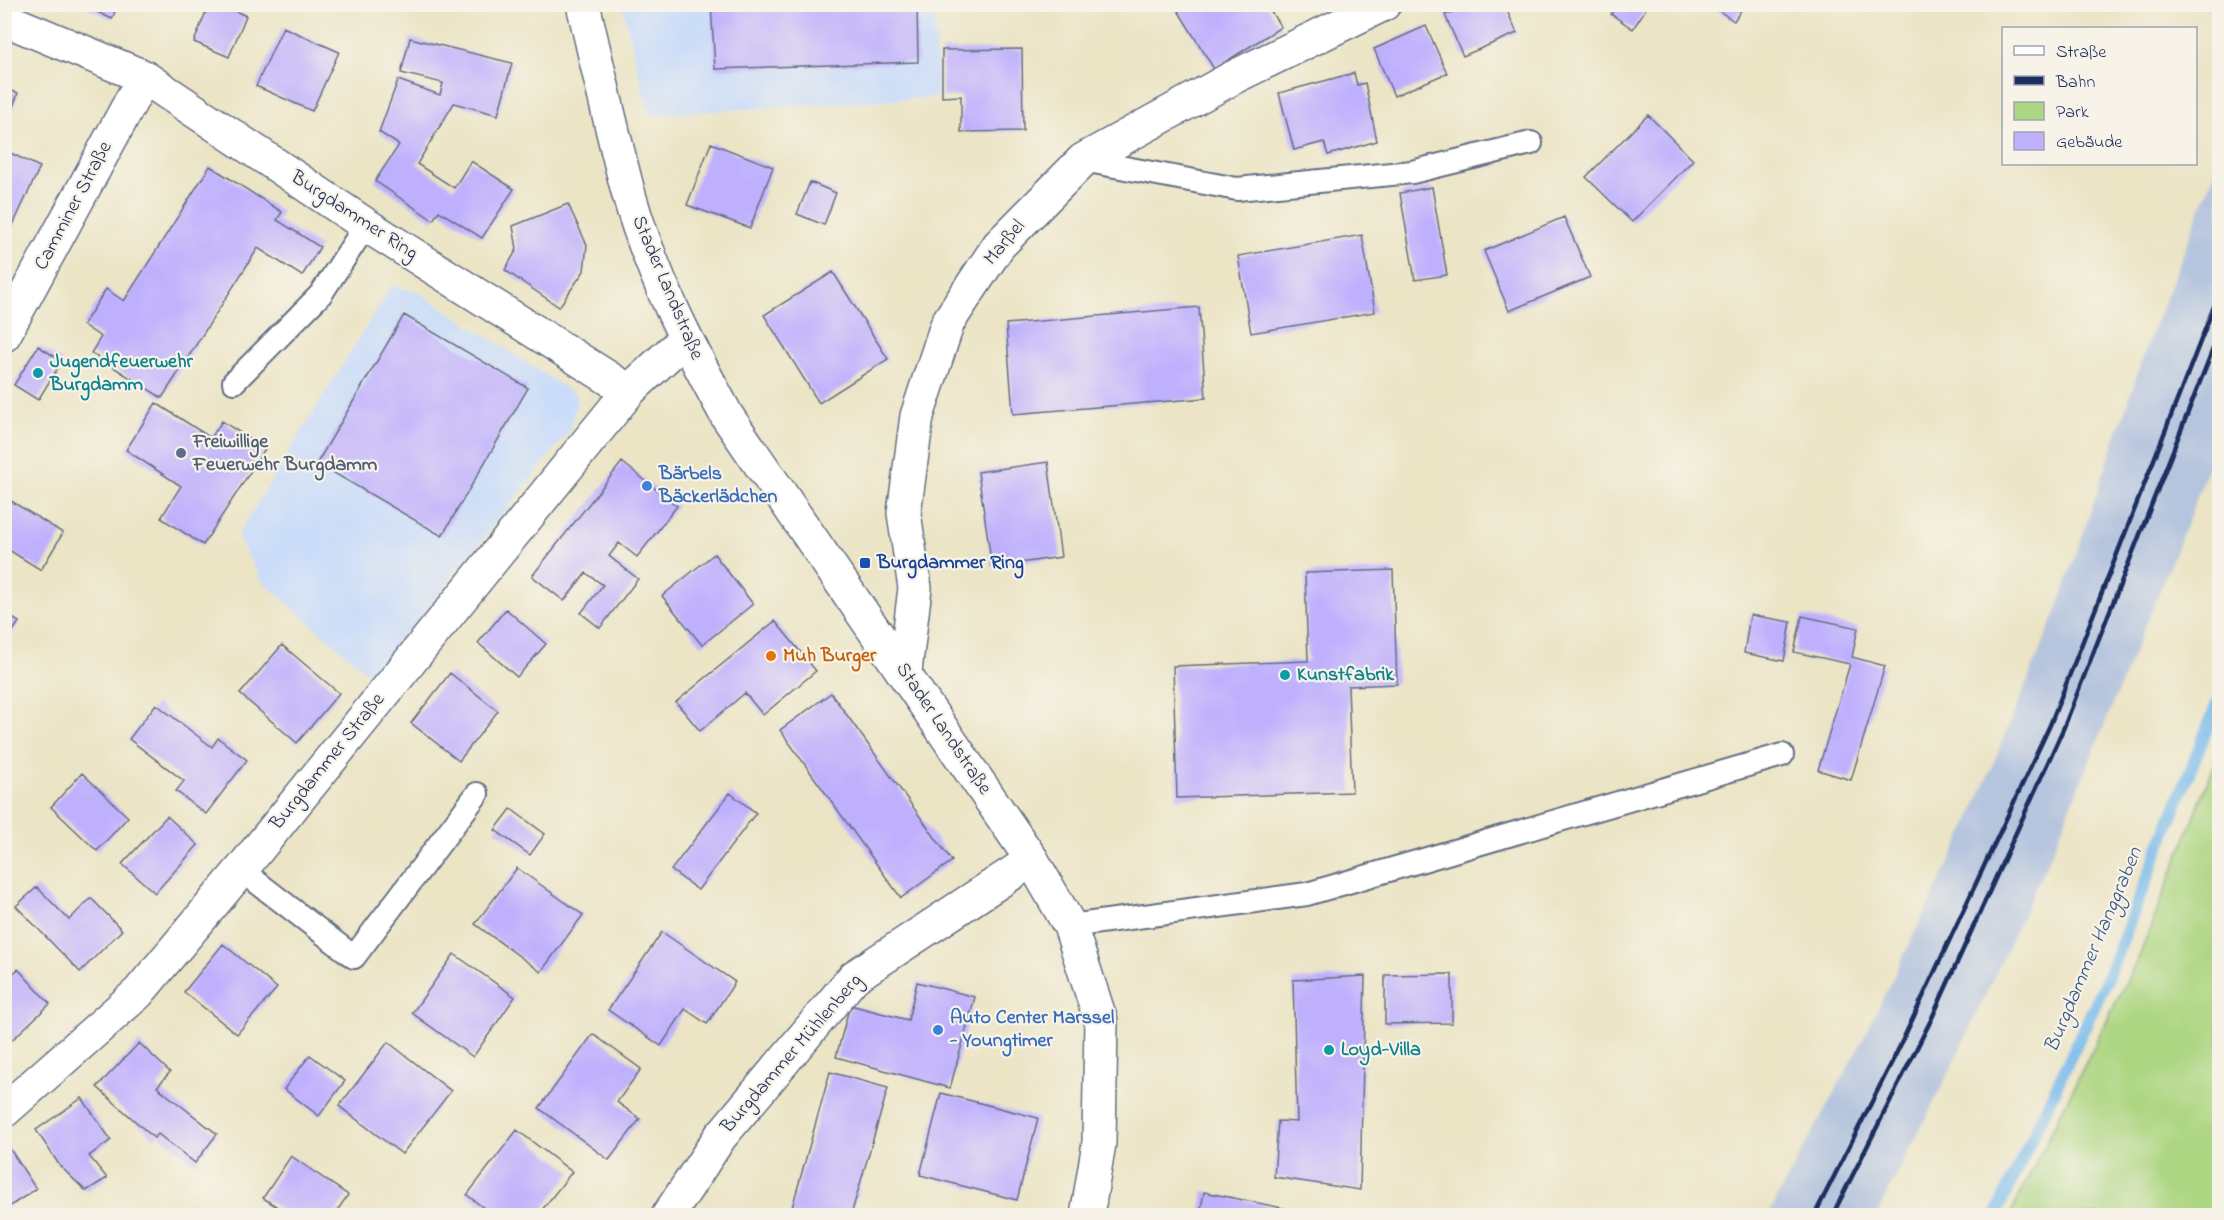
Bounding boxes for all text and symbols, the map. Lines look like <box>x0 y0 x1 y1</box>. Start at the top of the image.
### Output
legend <box>2002 27 2197 165</box>
text: Straße <box>2056 40 2107 66</box>
text: Bahn <box>2055 70 2095 96</box>
text: Park <box>2056 100 2089 126</box>
text: Gebäude <box>2056 130 2123 156</box>
street label: Camminer Straße <box>28 136 120 276</box>
street label: Burgdammer Ring <box>283 163 423 269</box>
street label: Stader Landstraße <box>623 211 711 365</box>
street label: Marßel <box>977 214 1033 272</box>
place label: Jugendfeuerwehr Burgdamm <box>49 348 194 401</box>
marker: Jugendfeuerwehr Burgdamm <box>31 366 45 380</box>
place label: Freiwillige Feuerwehr Burgdamm <box>192 428 378 481</box>
marker: Freiwillige Feuerwehr Burgdamm <box>174 446 188 460</box>
place label: Bärbels Bäckerlädchen <box>658 460 777 512</box>
marker: Bärbels Bäckerlädchen <box>640 479 654 493</box>
place label: Burgdammer Ring <box>876 549 1024 579</box>
marker: Burgdammer Ring <box>858 556 872 570</box>
place label: Muh Burger <box>783 642 877 672</box>
marker: Muh Burger <box>764 649 778 663</box>
street label: Stader Landstraße <box>888 657 998 801</box>
place label: Kunstfabrik <box>1297 661 1395 690</box>
marker: Kunstfabrik <box>1278 668 1292 682</box>
street label: Burgdammer Straße <box>263 687 393 838</box>
water label: Burgdammer Hanggraben <box>2037 842 2152 1058</box>
street label: Burgdammer Mühlenberg <box>714 968 870 1142</box>
place label: Auto Center Marssel - Youngtimer <box>949 1004 1114 1057</box>
marker: Auto Center Marssel - Youngtimer <box>931 1023 945 1037</box>
place label: Loyd-Villa <box>1341 1036 1421 1066</box>
marker: Loyd-Villa <box>1322 1043 1336 1057</box>

